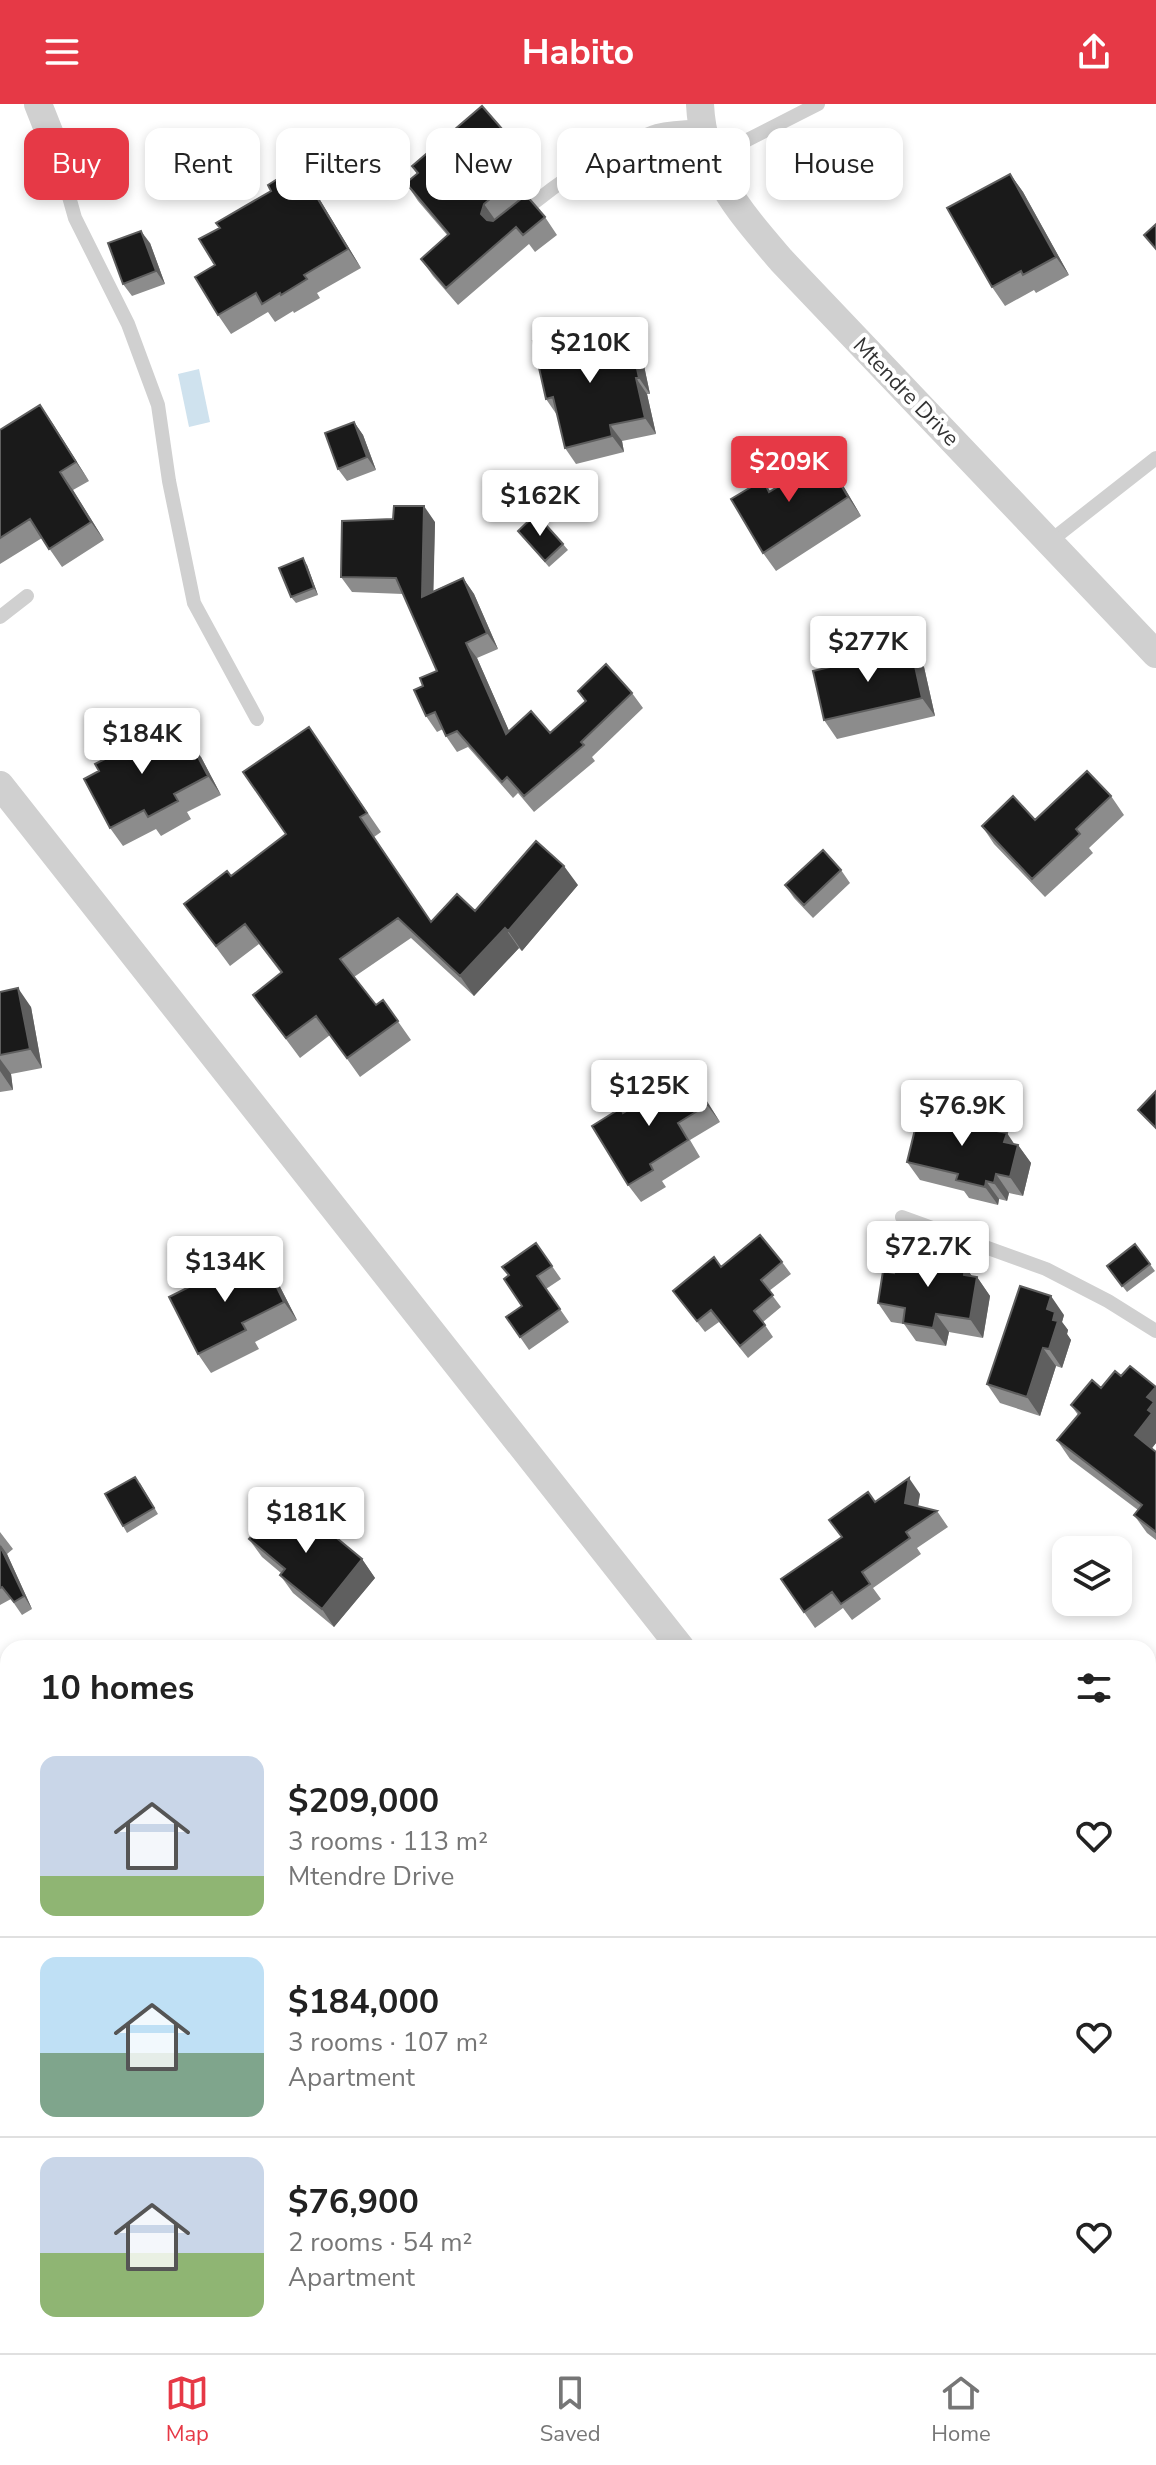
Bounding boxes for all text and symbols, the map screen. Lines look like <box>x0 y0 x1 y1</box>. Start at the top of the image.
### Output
text: Habito <box>522 28 634 77</box>
icon: menu <box>40 30 84 74</box>
icon: share <box>1072 30 1116 74</box>
chip: Buy <box>24 128 129 200</box>
chip: Rent <box>145 128 260 200</box>
chip: Filters <box>276 128 410 200</box>
chip: New <box>426 128 541 200</box>
chip: Apartment <box>557 128 750 200</box>
chip: House <box>766 128 903 200</box>
pin: $210K <box>534 317 646 385</box>
text: $210K <box>550 325 630 360</box>
street label: Mtendre Drive <box>846 331 966 453</box>
pin: $209K <box>733 436 845 504</box>
text: $209K <box>749 444 829 479</box>
pin: $162K <box>484 470 596 538</box>
text: $162K <box>500 478 580 513</box>
pin: $277K <box>812 616 924 684</box>
text: $277K <box>828 624 908 659</box>
pin: $184K <box>86 708 198 776</box>
text: $184K <box>102 716 182 751</box>
pin: $125K <box>593 1060 705 1128</box>
text: $125K <box>609 1068 689 1103</box>
pin: $76.9K <box>897 1080 1027 1148</box>
text: $76.9K <box>919 1088 1005 1123</box>
pin: $72.7K <box>863 1221 993 1289</box>
text: $72.7K <box>885 1229 971 1264</box>
pin: $134K <box>169 1236 281 1304</box>
text: $134K <box>185 1244 265 1279</box>
pin: $181K <box>250 1487 362 1555</box>
text: $181K <box>266 1495 346 1530</box>
map controls <box>1052 1536 1132 1616</box>
button: layers <box>1052 1536 1132 1616</box>
text: 10 homes <box>40 1665 194 1711</box>
icon: filters <box>1072 1666 1116 1710</box>
text: $209,000 <box>288 1778 439 1824</box>
icon: home <box>104 1788 200 1884</box>
icon: heart <box>1072 1814 1116 1858</box>
text: 3 rooms · 113 m² <box>288 1824 488 1859</box>
text: Mtendre Drive <box>288 1859 454 1894</box>
text: $184,000 <box>288 1979 439 2025</box>
icon: home <box>104 1989 200 2085</box>
icon: heart <box>1072 2015 1116 2059</box>
text: 3 rooms · 107 m² <box>288 2025 488 2060</box>
text: Apartment <box>288 2060 415 2095</box>
text: $76,900 <box>288 2179 419 2225</box>
icon: home <box>104 2189 200 2285</box>
icon: heart <box>1072 2215 1116 2259</box>
text: 2 rooms · 54 m² <box>288 2225 472 2260</box>
text: Apartment <box>288 2260 415 2295</box>
tab: Map <box>165 2371 209 2449</box>
tab: Saved <box>540 2371 601 2449</box>
tab: Home <box>931 2371 991 2449</box>

